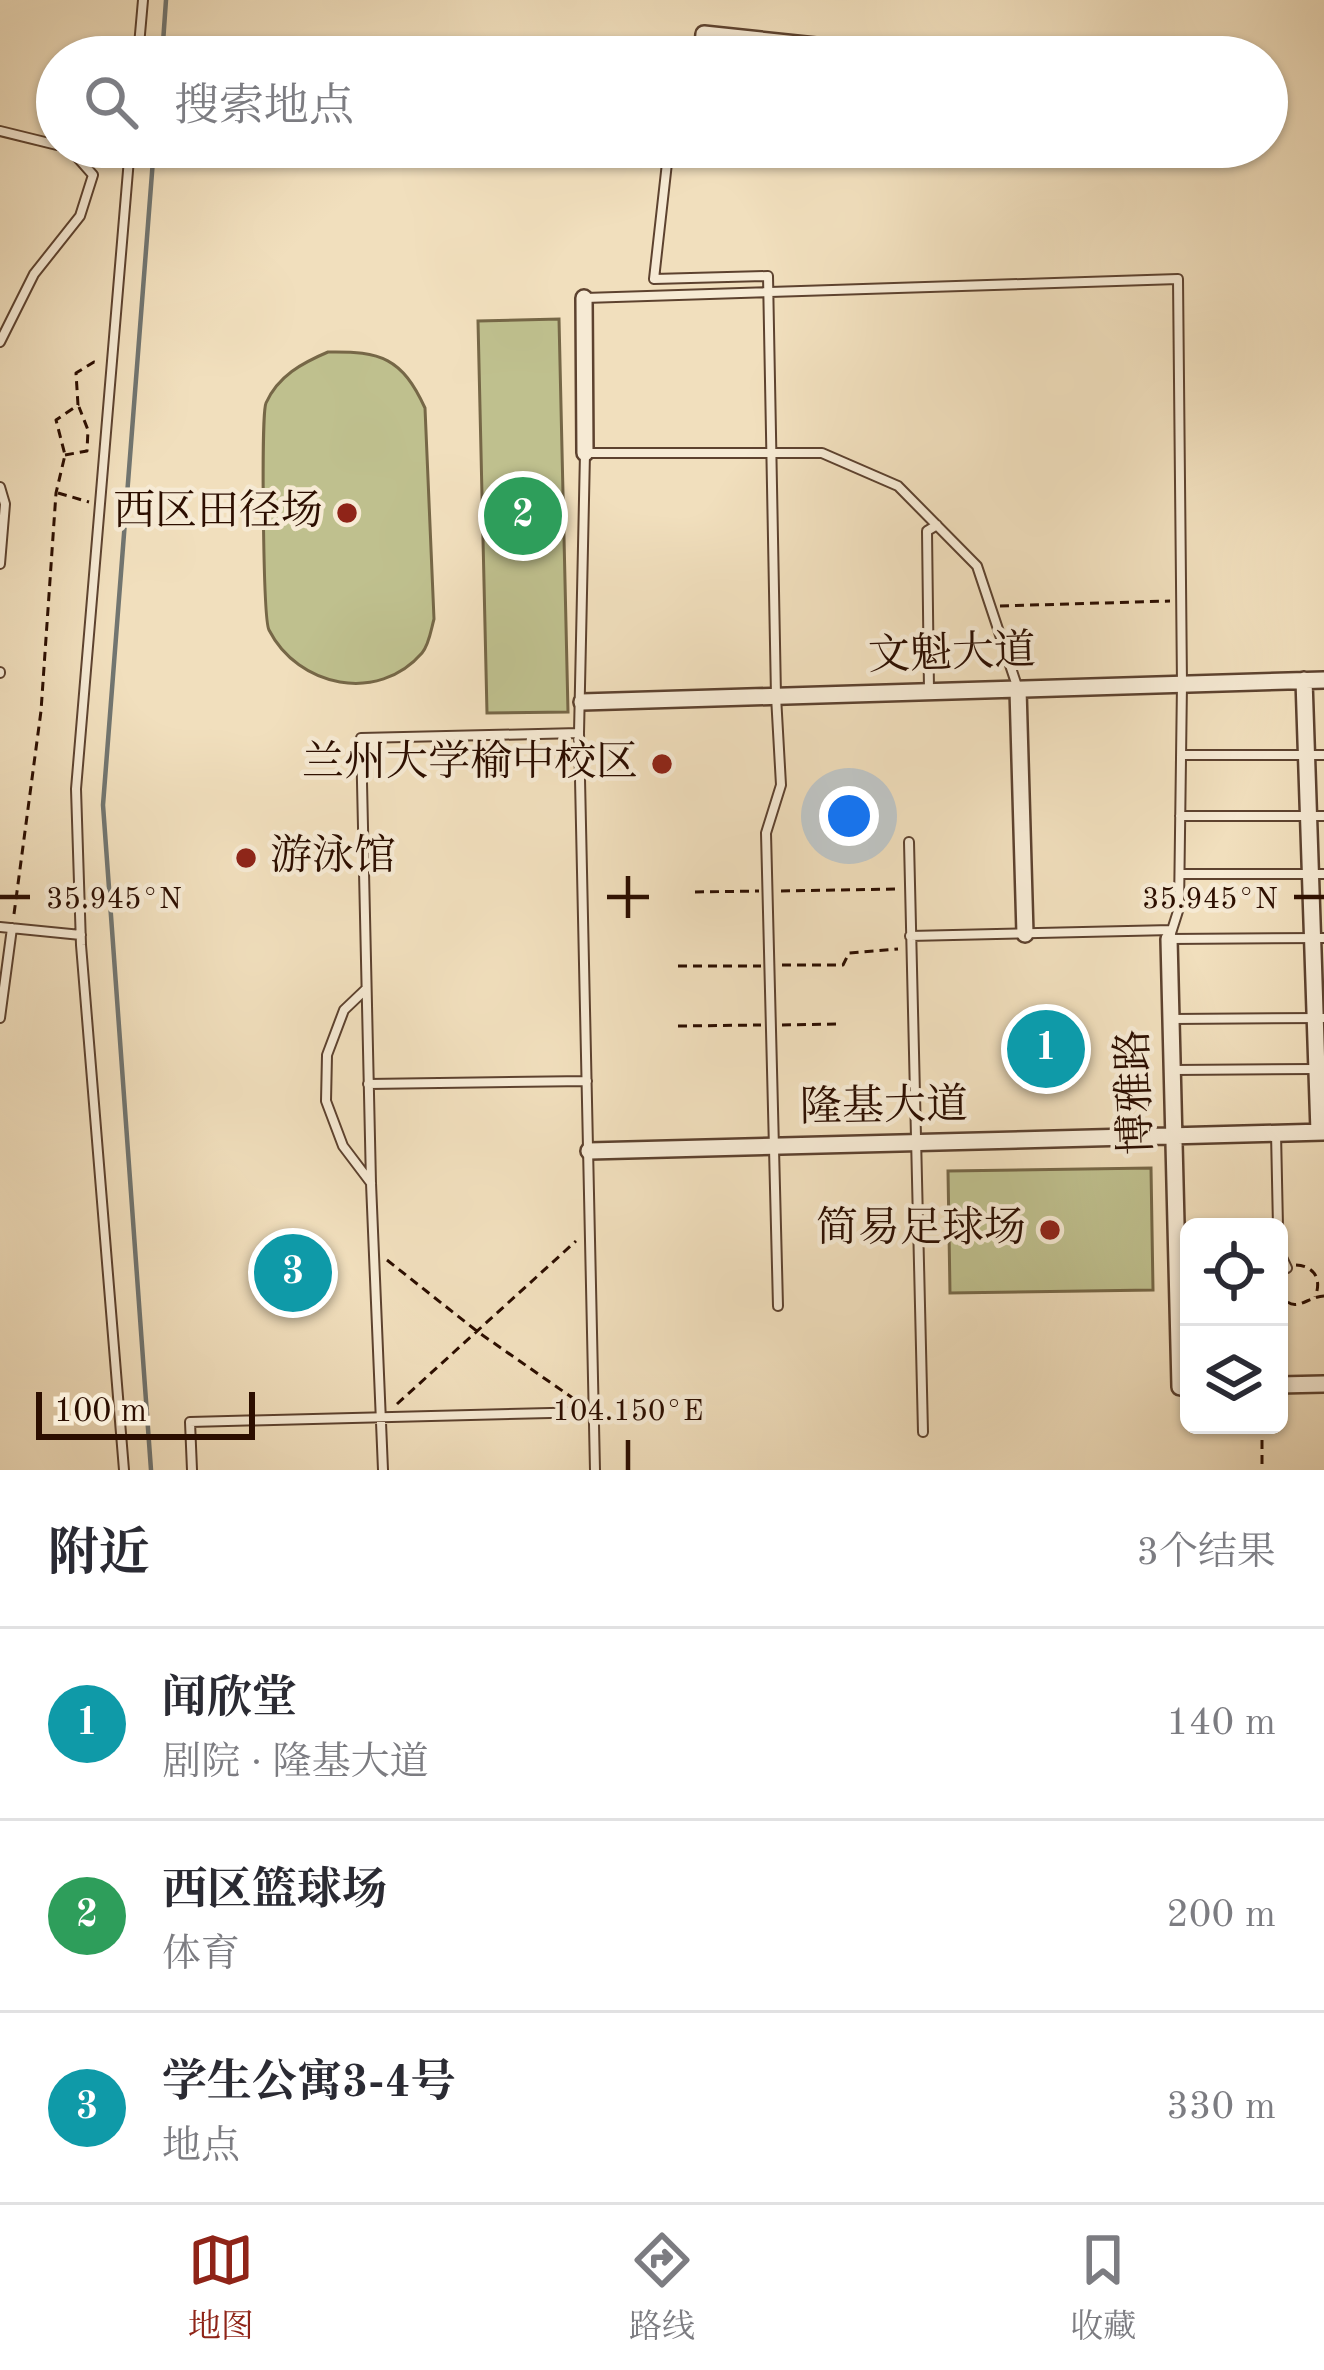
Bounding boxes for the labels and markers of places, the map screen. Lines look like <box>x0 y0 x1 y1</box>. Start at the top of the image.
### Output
pin: 2 <box>484 471 562 561</box>
place label: 西区田径场 <box>113 488 323 534</box>
marker: 西区田径场 <box>334 500 360 526</box>
place label: 兰州大学榆中校区 <box>302 739 638 785</box>
marker: 兰州大学榆中校区 <box>649 751 675 777</box>
place label: 游泳馆 <box>270 833 396 879</box>
marker: 游泳馆 <box>233 845 259 871</box>
pin: 1 <box>1007 1004 1085 1094</box>
place label: 简易足球场 <box>816 1205 1026 1251</box>
marker: 简易足球场 <box>1037 1217 1063 1243</box>
pin: 3 <box>254 1228 332 1318</box>

